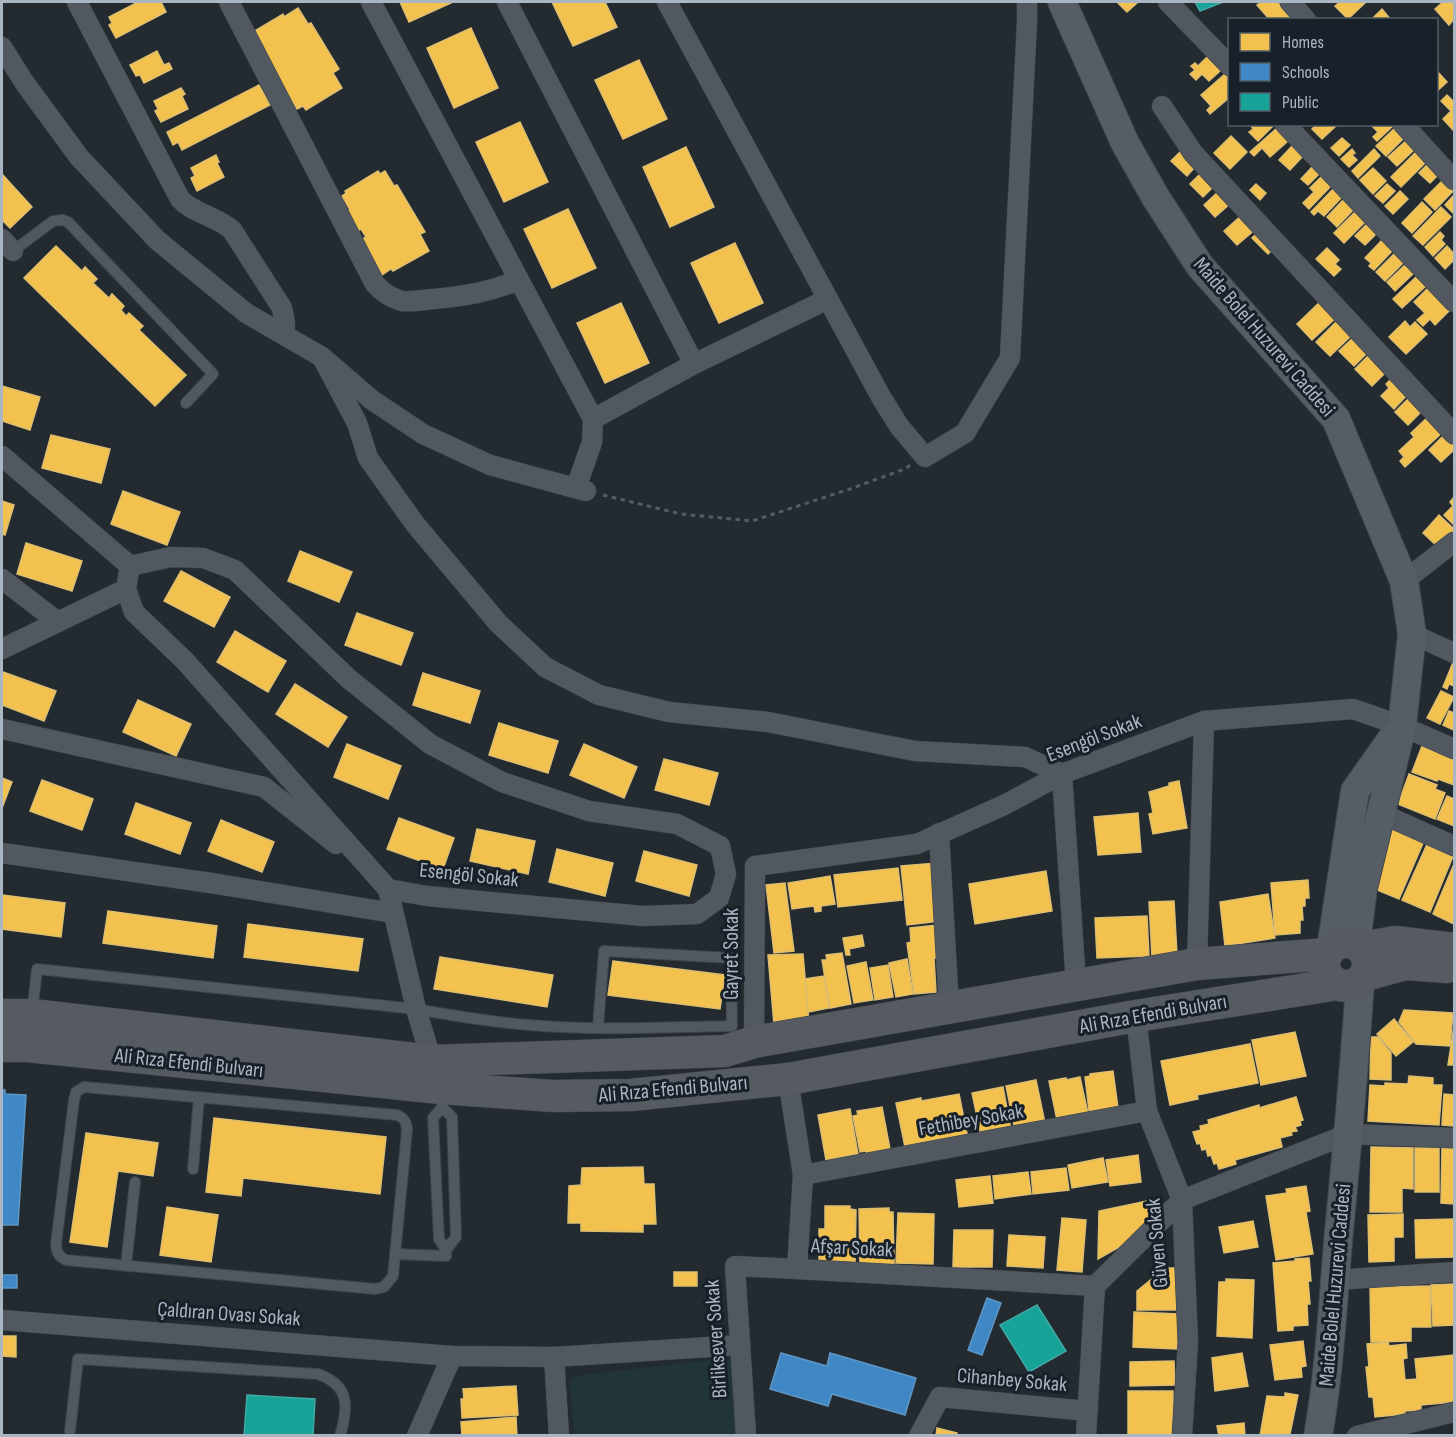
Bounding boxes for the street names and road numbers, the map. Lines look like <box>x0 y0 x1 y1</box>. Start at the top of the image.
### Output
street label: Maide Bolel Huzurevi Caddesi <box>1188 252 1340 422</box>
street label: Esengöl Sokak <box>1043 708 1145 768</box>
street label: Esengöl Sokak <box>418 857 520 893</box>
street label: Gayret Sokak <box>719 908 744 1000</box>
street label: Ali Rıza Efendi Bulvarı <box>1076 989 1229 1039</box>
street label: Ali Rıza Efendi Bulvarı <box>113 1043 264 1083</box>
street label: Ali Rıza Efendi Bulvarı <box>597 1070 748 1108</box>
street label: Fethibey Sokak <box>917 1099 1025 1141</box>
street label: Maide Bolel Huzurevi Caddesi <box>1314 1183 1356 1387</box>
street label: Güven Sokak <box>1141 1197 1173 1289</box>
street label: Afşar Sokak <box>809 1233 894 1263</box>
street label: Birliksever Sokak <box>699 1279 733 1399</box>
street label: Çaldıran Ovası Sokak <box>157 1297 301 1331</box>
street label: Cihanbey Sokak <box>956 1363 1068 1397</box>

